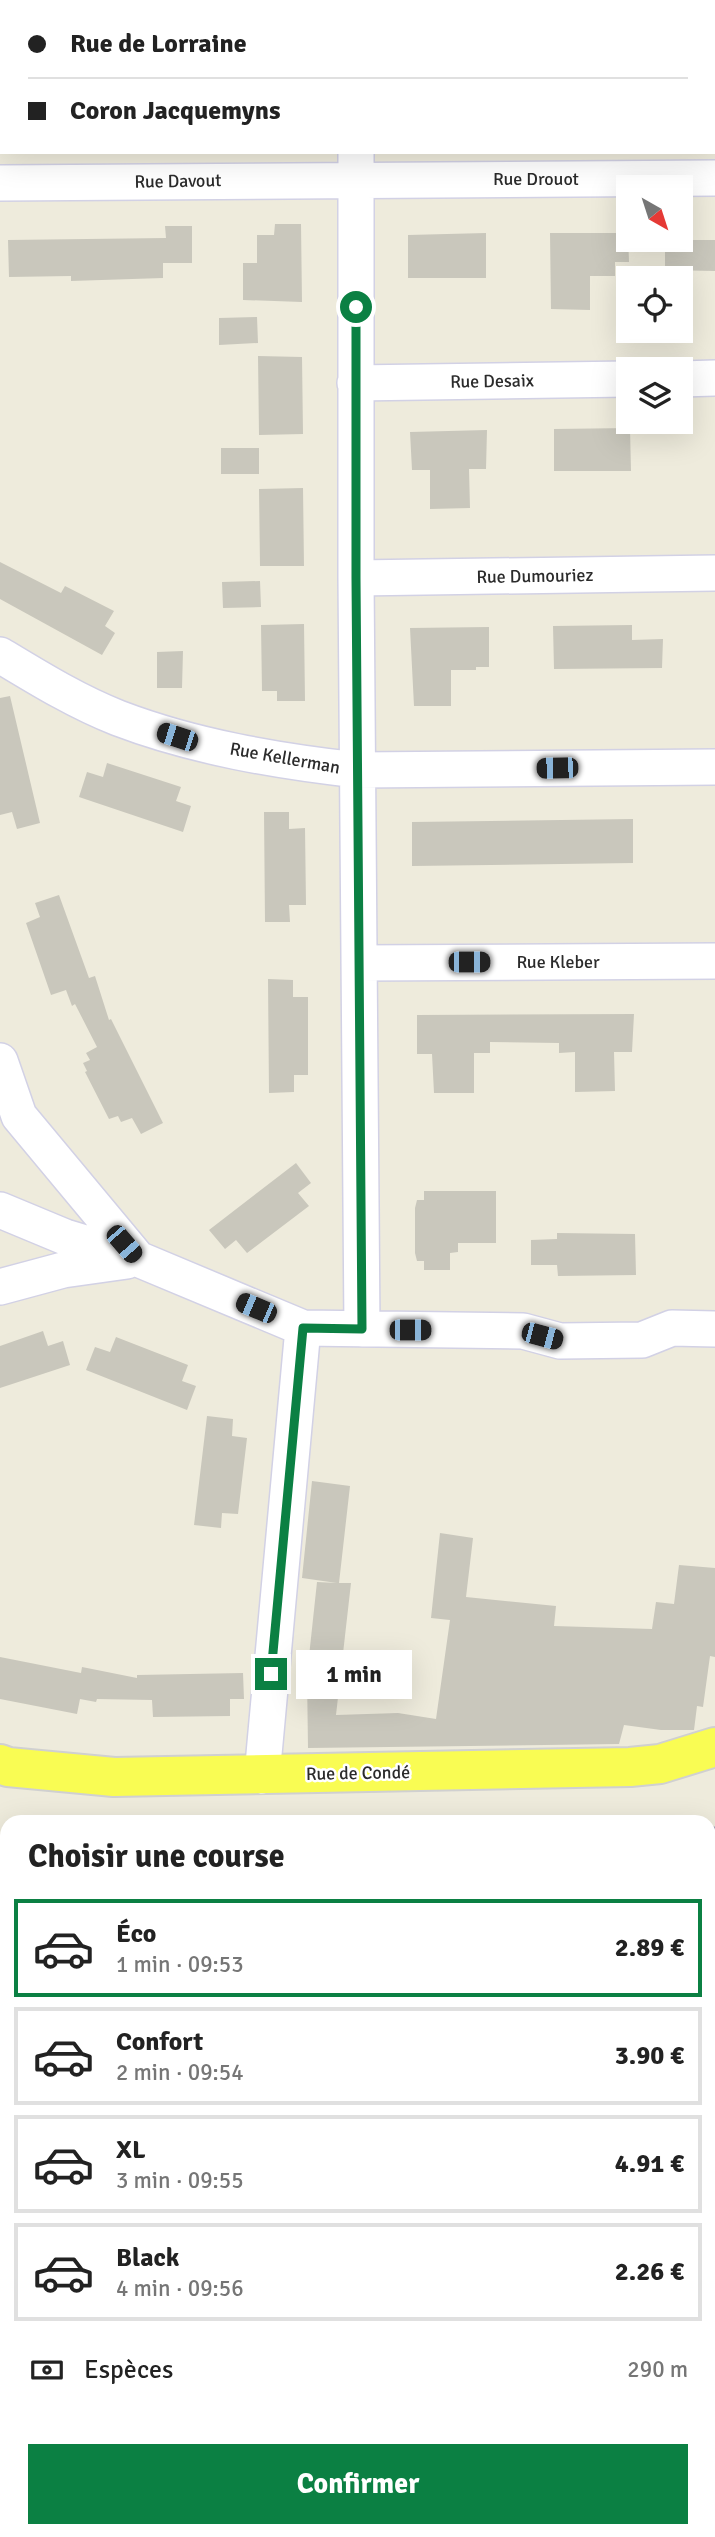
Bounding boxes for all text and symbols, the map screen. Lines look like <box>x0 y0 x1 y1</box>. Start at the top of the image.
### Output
text: Rue de Lorraine <box>70 28 247 60</box>
text: Coron Jacquemyns <box>70 95 280 127</box>
street label: Rue Drouot <box>493 168 579 190</box>
street label: Rue Davout <box>134 169 222 193</box>
north arrow <box>616 175 693 252</box>
map controls <box>616 175 693 434</box>
button: locate <box>616 266 693 343</box>
route start <box>340 291 372 323</box>
button: layers <box>616 357 693 434</box>
street label: Rue Desaix <box>450 369 535 393</box>
street label: Rue Dumouriez <box>476 564 594 588</box>
car <box>154 721 201 753</box>
street label: Rue Kellerman <box>228 737 342 779</box>
car <box>536 757 579 779</box>
street label: Rue Kleber <box>516 951 600 973</box>
car <box>449 952 491 973</box>
car <box>103 1221 146 1267</box>
car <box>233 1290 280 1326</box>
car <box>390 1320 432 1341</box>
car <box>519 1320 566 1352</box>
callout: 1 min <box>296 1650 411 1698</box>
route end <box>255 1658 287 1690</box>
text: 1 min <box>326 1660 382 1689</box>
street label: Rue de Condé <box>306 1761 410 1785</box>
text: Choisir une course <box>28 1837 285 1876</box>
icon: car <box>32 1917 95 1980</box>
text: Éco <box>116 1918 156 1950</box>
text: 2.89 € <box>615 1932 684 1964</box>
text: 1 min · 09:53 <box>116 1950 244 1979</box>
icon: car <box>32 2025 95 2088</box>
text: Confort <box>116 2026 203 2058</box>
text: 3.90 € <box>615 2040 684 2072</box>
text: 2 min · 09:54 <box>116 2058 244 2087</box>
icon: car <box>32 2133 95 2196</box>
text: XL <box>116 2134 146 2166</box>
text: 4.91 € <box>615 2148 684 2180</box>
text: 3 min · 09:55 <box>116 2166 244 2195</box>
icon: car <box>32 2241 95 2304</box>
text: Black <box>116 2242 179 2274</box>
text: 2.26 € <box>615 2256 684 2288</box>
text: 4 min · 09:56 <box>116 2274 244 2303</box>
icon: cash <box>28 2351 66 2389</box>
text: Espèces <box>84 2354 173 2386</box>
text: 290 m <box>627 2355 688 2384</box>
button: Confirmer <box>28 2444 688 2524</box>

